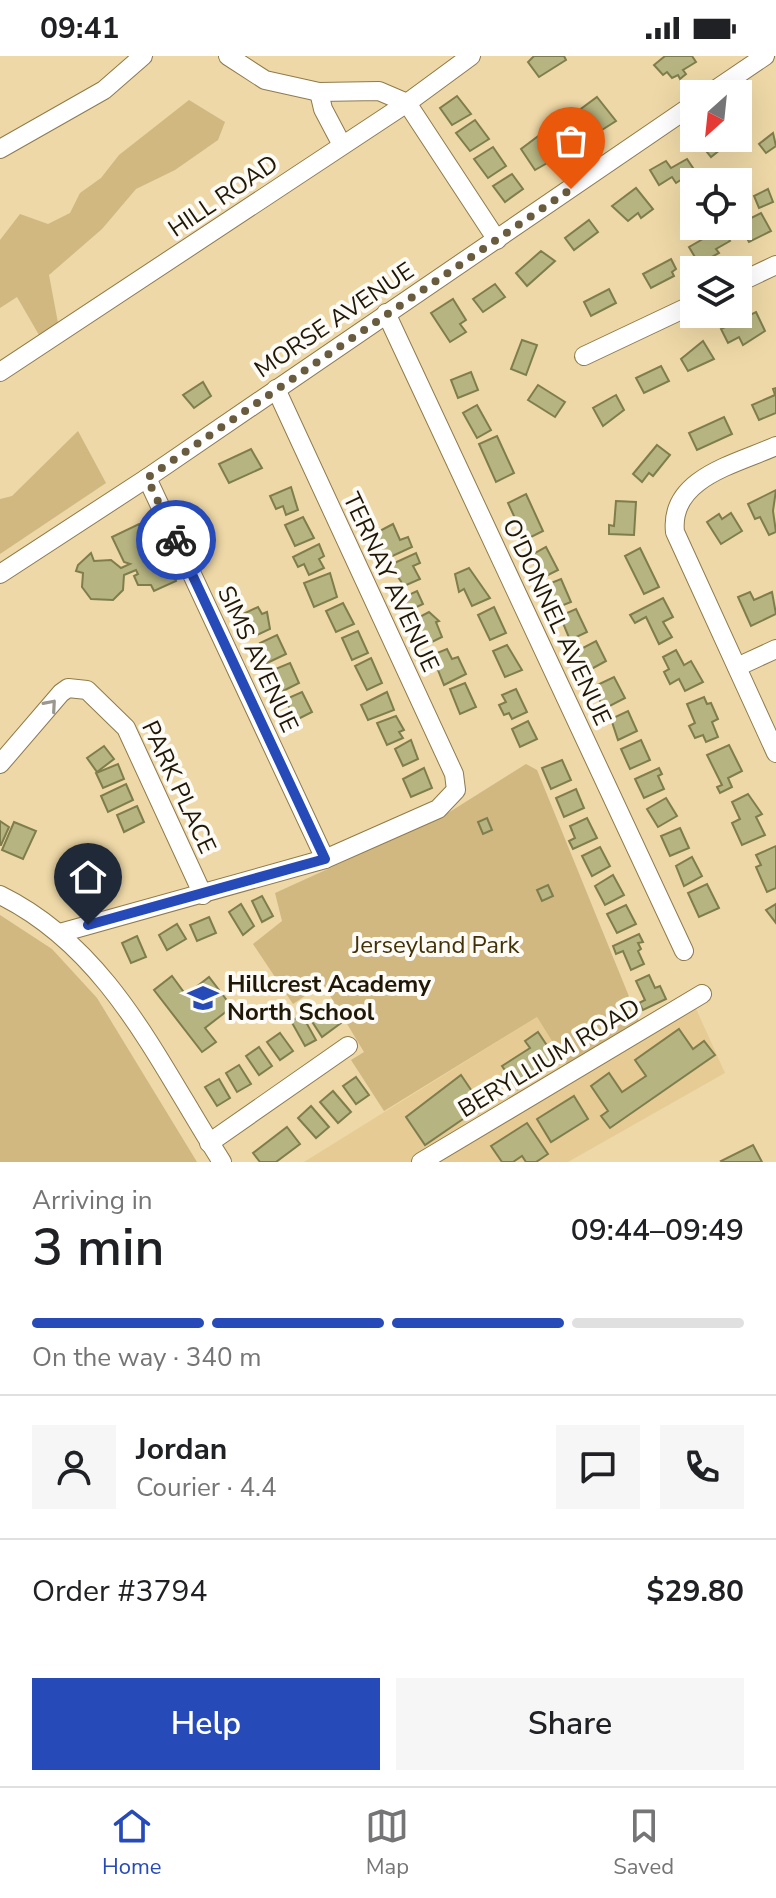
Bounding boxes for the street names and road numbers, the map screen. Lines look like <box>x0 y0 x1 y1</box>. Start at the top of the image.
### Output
street label: HILL ROAD <box>162 148 284 244</box>
street label: MORSE AVENUE <box>248 255 420 385</box>
street label: TERNAY AVENUE <box>335 487 447 677</box>
street label: O'DONNEL AVENUE <box>495 513 619 731</box>
street label: SIMS AVENUE <box>210 581 306 737</box>
street label: PARK PLACE <box>134 715 224 859</box>
street label: BERYLLIUM ROAD <box>452 991 646 1125</box>

